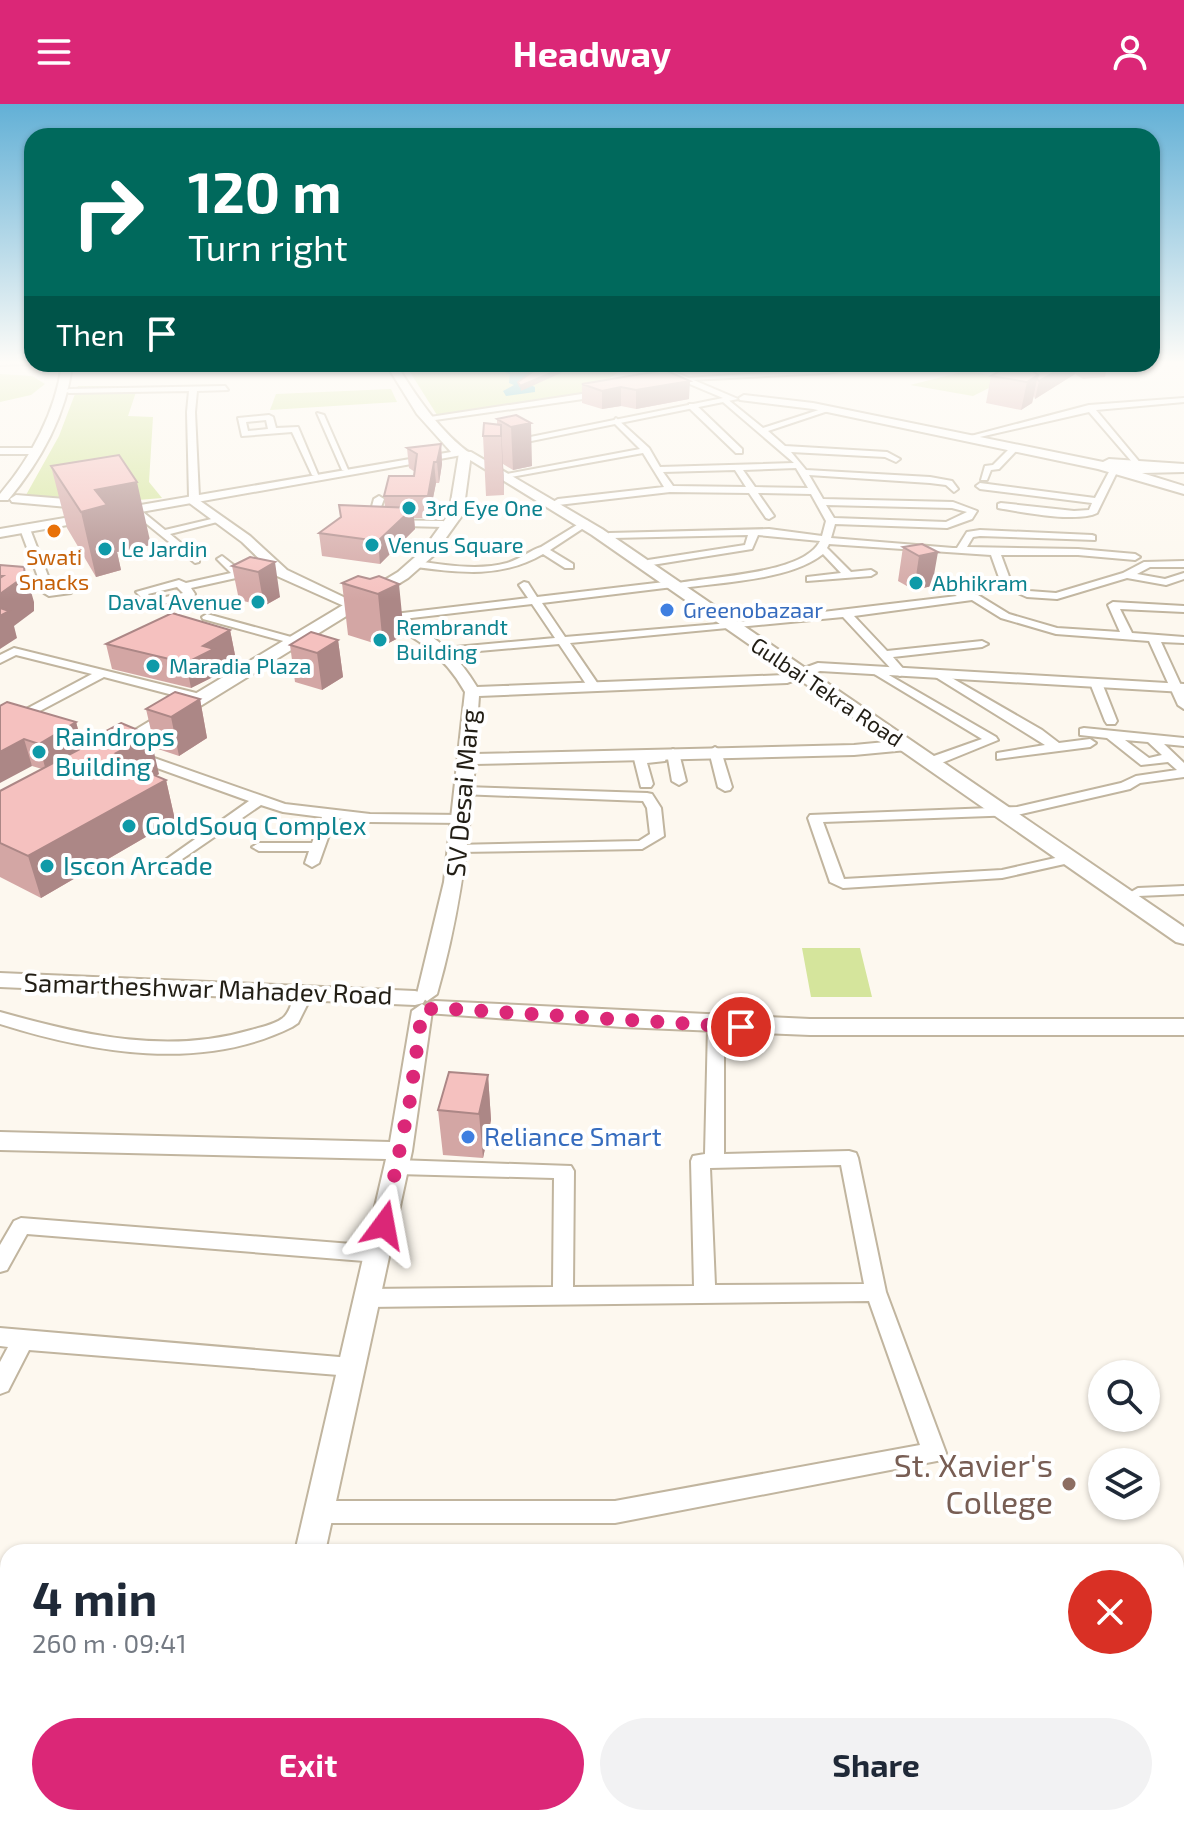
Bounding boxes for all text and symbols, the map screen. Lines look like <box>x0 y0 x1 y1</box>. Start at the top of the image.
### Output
icon: menu <box>32 30 76 74</box>
icon: person <box>1108 30 1152 74</box>
text: Headway <box>513 31 671 74</box>
text: 120 m <box>188 157 342 224</box>
icon: right <box>56 160 160 264</box>
text: Turn right <box>188 225 348 268</box>
icon: arrive <box>140 312 184 356</box>
text: Then <box>56 316 124 352</box>
place label: 3rd Eye One <box>425 494 543 520</box>
marker: 3rd Eye One <box>400 499 418 517</box>
marker: Swati Snacks <box>45 522 63 540</box>
place label: Venus Square <box>388 531 524 557</box>
place label: Le Jardin <box>121 535 208 561</box>
marker: Venus Square <box>363 536 381 554</box>
marker: Le Jardin <box>96 540 114 558</box>
place label: Swati Snacks <box>19 543 89 594</box>
place label: Abhikram <box>932 569 1028 595</box>
marker: Abhikram <box>907 574 925 592</box>
place label: Daval Avenue <box>108 588 242 614</box>
marker: Daval Avenue <box>249 593 267 611</box>
place label: Greenobazaar <box>683 596 823 622</box>
marker: Greenobazaar <box>658 601 676 619</box>
place label: Rembrandt Building <box>396 613 508 664</box>
marker: Rembrandt Building <box>371 631 389 649</box>
street label: Gulbai Tekra Road <box>747 631 908 751</box>
place label: Maradia Plaza <box>169 652 311 678</box>
marker: Maradia Plaza <box>144 657 162 675</box>
street label: SV Desai Marg <box>439 708 484 878</box>
place label: Raindrops Building <box>55 720 175 781</box>
marker: Raindrops Building <box>30 743 48 761</box>
place label: GoldSouq Complex <box>145 809 367 840</box>
marker: GoldSouq Complex <box>120 817 138 835</box>
place label: Iscon Arcade <box>63 849 213 880</box>
marker: Iscon Arcade <box>38 857 56 875</box>
street label: Samartheshwar Mahadev Road <box>23 966 393 1009</box>
pin <box>707 993 775 1061</box>
icon: arrive <box>719 1005 763 1049</box>
place label: Reliance Smart <box>484 1120 662 1151</box>
marker: Reliance Smart <box>459 1128 477 1146</box>
position arrow <box>342 1183 426 1267</box>
map controls <box>1088 1360 1160 1520</box>
button: search <box>1088 1360 1160 1432</box>
place label: St. Xavier's College <box>894 1445 1053 1520</box>
button: layers <box>1088 1448 1160 1520</box>
marker: St. Xavier's College <box>1060 1475 1078 1493</box>
text: 4 min <box>32 1568 157 1626</box>
button: close <box>1068 1570 1152 1654</box>
text: 260 m · 09:41 <box>32 1627 187 1658</box>
button: Exit <box>32 1718 584 1810</box>
button: Share <box>600 1718 1152 1810</box>

